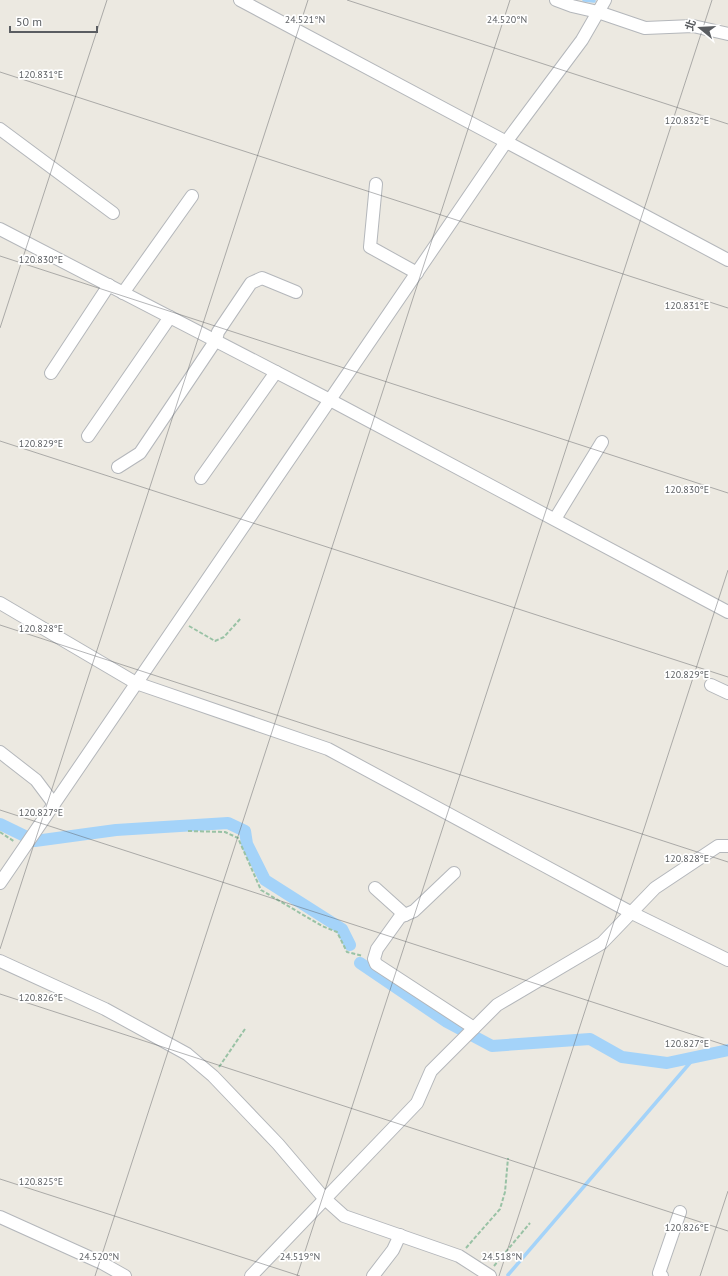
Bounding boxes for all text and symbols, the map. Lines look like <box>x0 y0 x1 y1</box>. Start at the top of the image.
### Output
scale bar <box>10 8 97 34</box>
north arrow <box>680 8 720 48</box>
text: 24.521°N <box>285 13 325 26</box>
text: 24.520°N <box>487 13 527 26</box>
text: 50 m <box>16 14 42 29</box>
text: 北 <box>682 18 699 32</box>
text: 120.831°E <box>19 68 63 81</box>
text: 120.832°E <box>665 114 709 127</box>
text: 120.830°E <box>19 253 63 266</box>
text: 120.831°E <box>665 299 709 312</box>
text: 120.829°E <box>19 437 63 450</box>
text: 120.830°E <box>665 483 709 496</box>
text: 120.828°E <box>19 622 63 635</box>
text: 120.829°E <box>665 668 709 681</box>
text: 120.827°E <box>19 806 63 819</box>
text: 120.828°E <box>665 852 709 865</box>
text: 120.826°E <box>19 991 63 1004</box>
text: 120.827°E <box>665 1037 709 1050</box>
text: 120.825°E <box>19 1175 63 1188</box>
text: 120.826°E <box>665 1221 709 1234</box>
text: 24.520°N <box>79 1250 119 1263</box>
text: 24.519°N <box>280 1250 320 1263</box>
text: 24.518°N <box>482 1250 522 1263</box>

